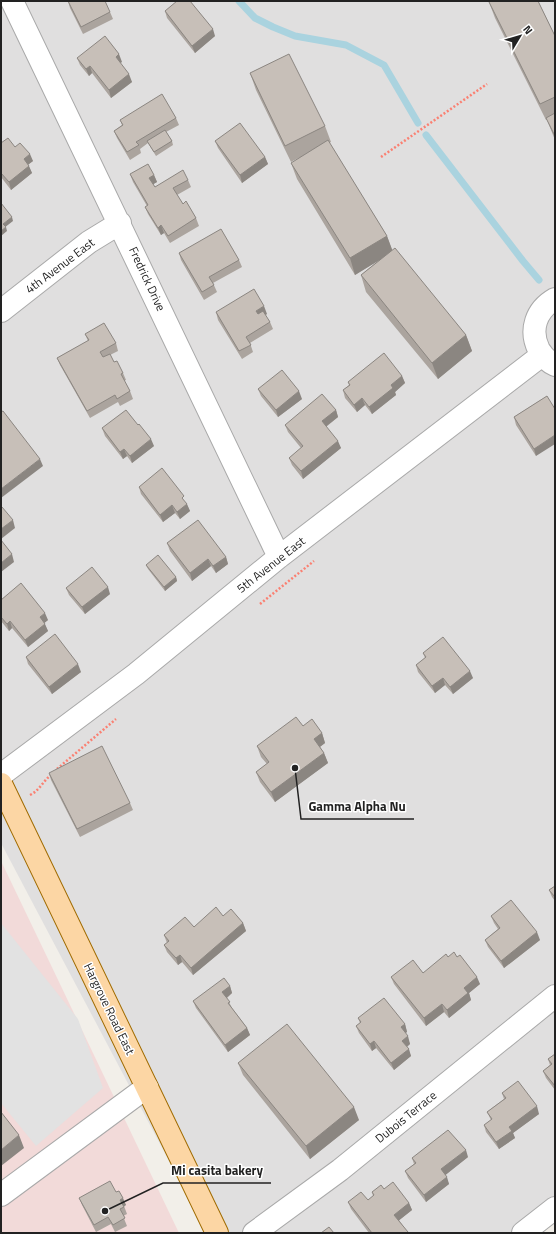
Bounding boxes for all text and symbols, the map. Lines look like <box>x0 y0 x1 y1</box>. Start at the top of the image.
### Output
north arrow <box>500 16 540 56</box>
text: N <box>519 22 537 38</box>
street label: 4th Avenue East <box>21 233 99 298</box>
street label: Fredrick Drive <box>124 243 171 314</box>
street label: 5th Avenue East <box>232 531 310 598</box>
callout: Gamma Alpha Nu <box>301 794 414 819</box>
text: Gamma Alpha Nu <box>308 796 406 816</box>
street label: Hargrove Road East <box>79 960 140 1059</box>
street label: Dubois Terrace <box>371 1086 441 1147</box>
callout: Mi casita bakery <box>163 1158 271 1183</box>
text: Mi casita bakery <box>171 1160 263 1180</box>

